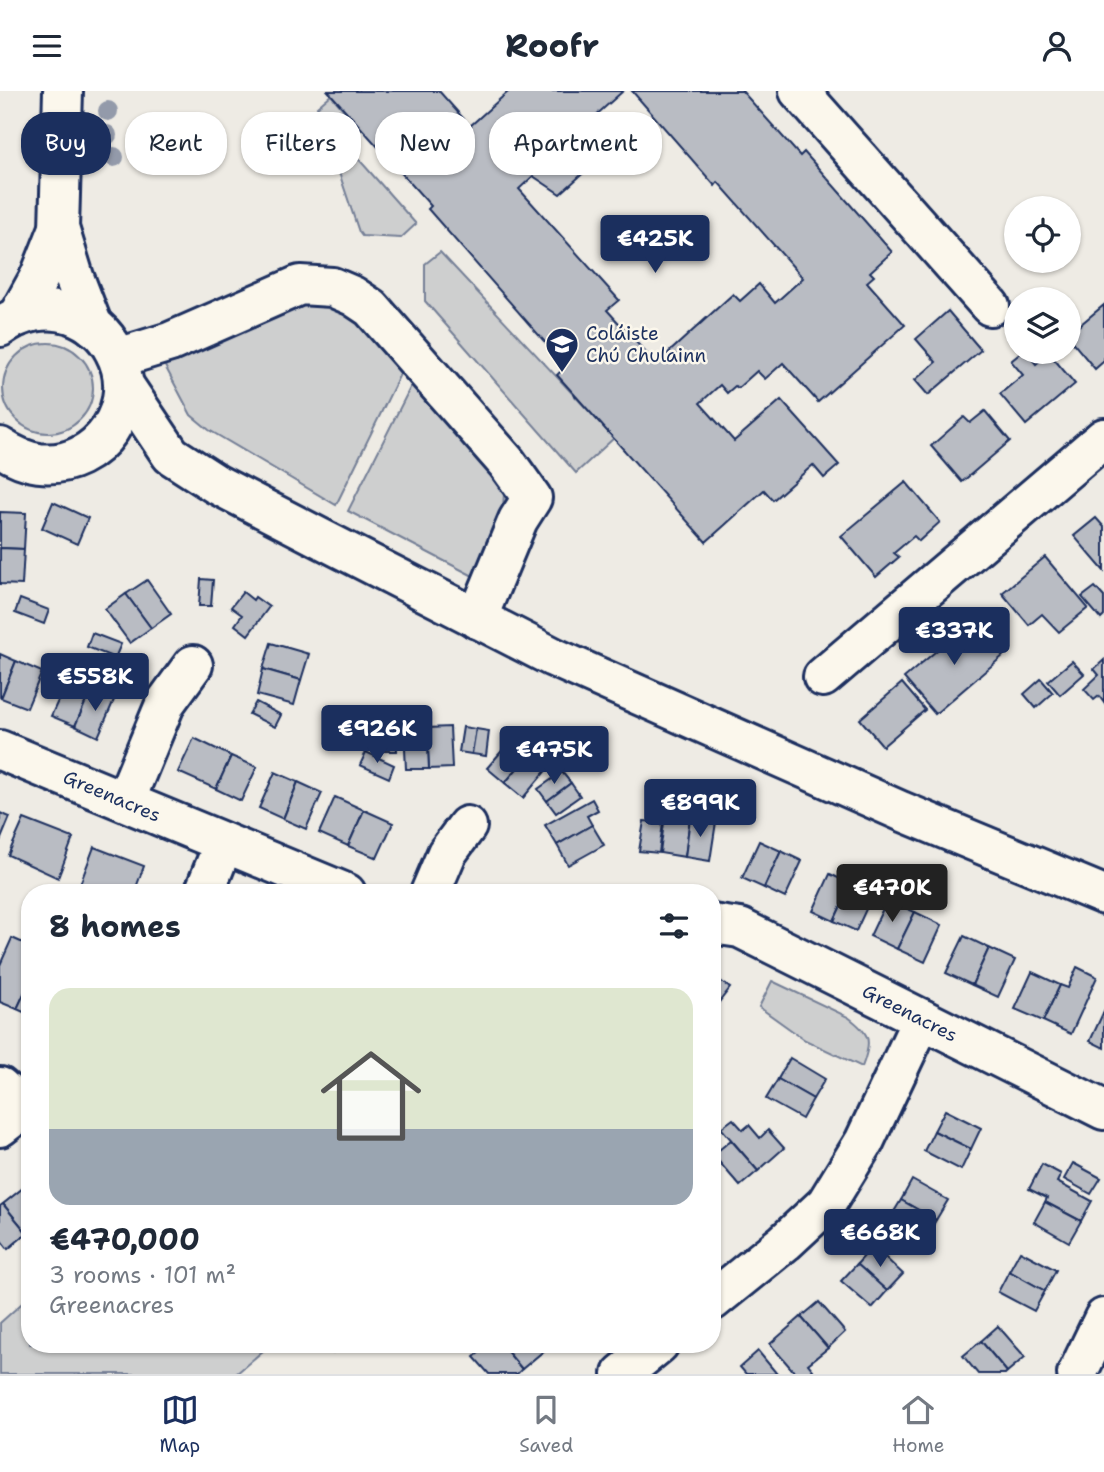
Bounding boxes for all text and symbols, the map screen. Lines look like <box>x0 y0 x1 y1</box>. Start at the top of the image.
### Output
text: Roofr <box>505 24 599 67</box>
icon: menu <box>28 27 66 65</box>
icon: person <box>1038 27 1076 65</box>
chip: Buy <box>21 112 111 175</box>
chip: Rent <box>125 112 227 175</box>
chip: Filters <box>241 112 361 175</box>
chip: New <box>375 112 475 175</box>
chip: Apartment <box>489 112 662 175</box>
map controls <box>1004 196 1081 364</box>
button: locate <box>1004 196 1081 273</box>
pin: €425K <box>606 215 704 275</box>
text: €425K <box>617 223 693 253</box>
button: layers <box>1004 287 1081 364</box>
place label: Coláiste Chú Chulainn <box>586 321 706 368</box>
school or university icon: Coláiste Chú Chulainn <box>543 325 581 374</box>
pin: €337K <box>905 607 1003 667</box>
text: €337K <box>915 615 993 645</box>
pin: €558K <box>46 653 144 713</box>
text: €558K <box>57 661 133 691</box>
pin: €926K <box>328 705 426 765</box>
text: €926K <box>337 713 417 743</box>
pin: €475K <box>505 727 603 786</box>
text: €475K <box>516 734 592 764</box>
street label: Greenacres <box>59 764 165 828</box>
pin: €899K <box>651 779 749 839</box>
text: €899K <box>660 787 740 817</box>
pin: €470K <box>843 865 941 924</box>
text: €470K <box>853 872 932 902</box>
text: 8 homes <box>49 906 181 947</box>
icon: filters <box>655 907 693 945</box>
street label: Greenacres <box>858 978 962 1048</box>
icon: home <box>308 1033 434 1159</box>
pin: €668K <box>831 1209 929 1269</box>
text: €668K <box>840 1217 920 1247</box>
text: €470,000 <box>49 1219 200 1260</box>
text: 3 rooms · 101 m² <box>49 1260 236 1290</box>
text: Greenacres <box>49 1290 175 1320</box>
tab: Map <box>160 1391 200 1458</box>
tab: Saved <box>519 1391 573 1458</box>
tab: Home <box>892 1391 944 1458</box>

